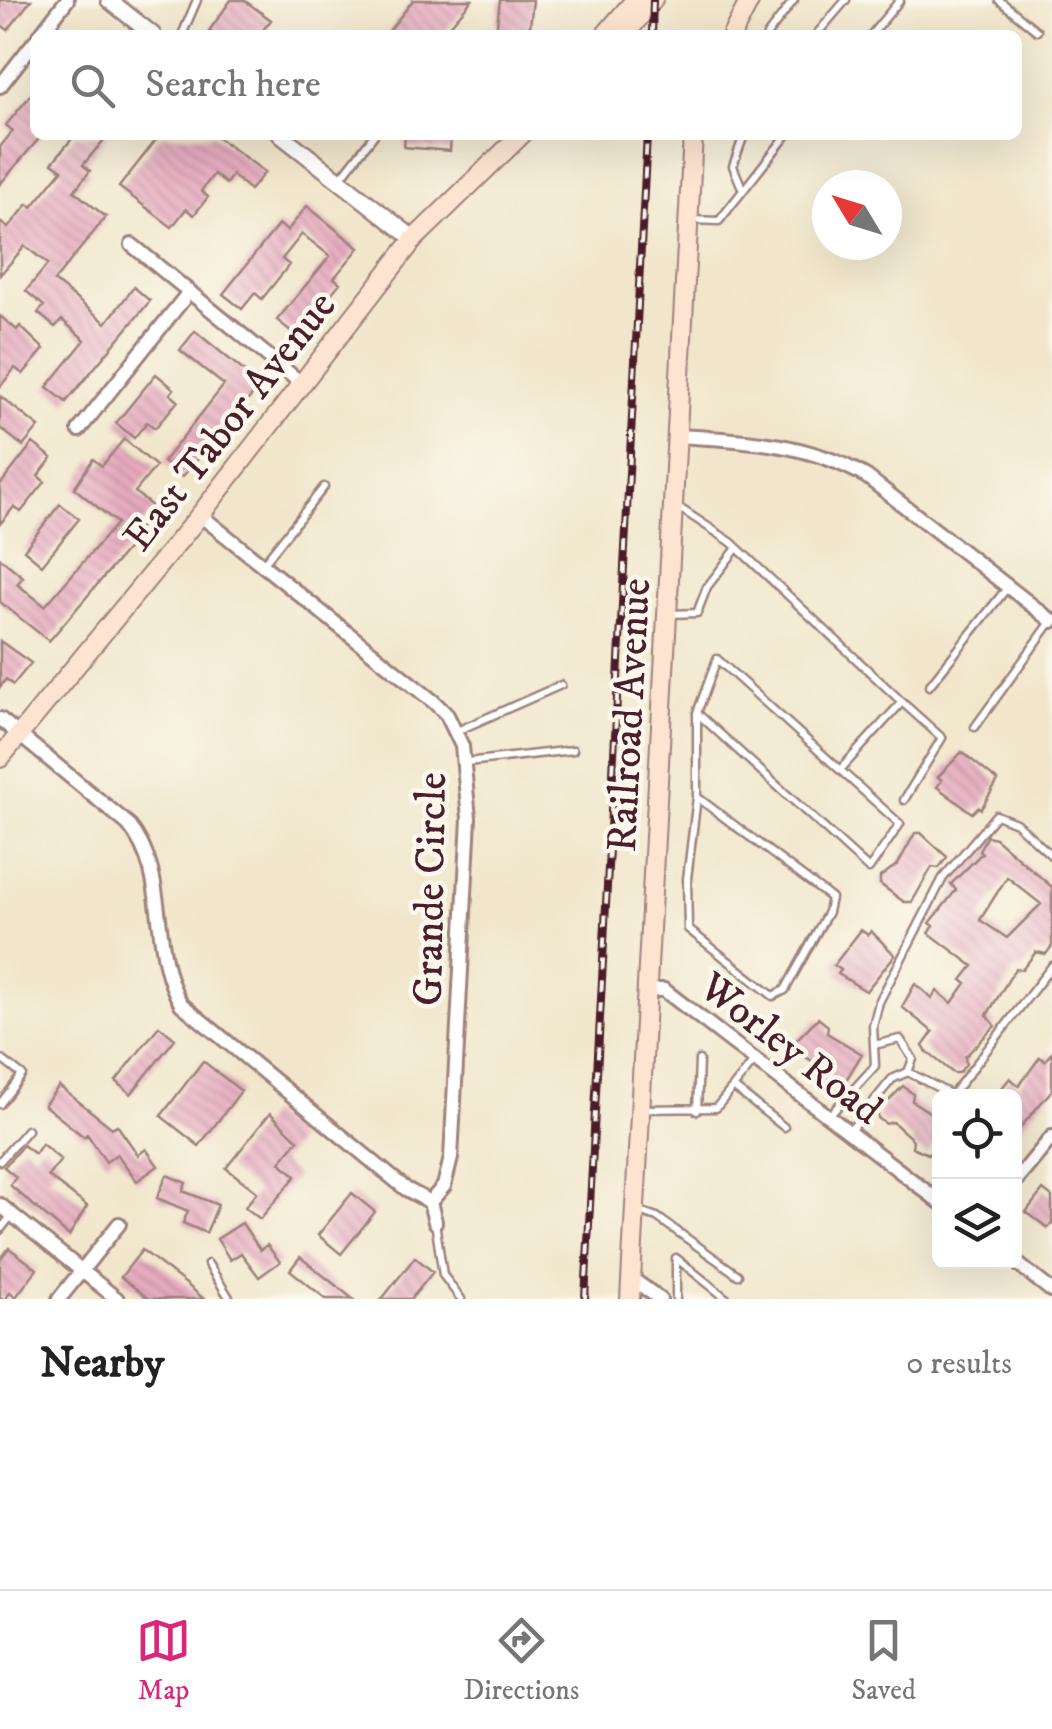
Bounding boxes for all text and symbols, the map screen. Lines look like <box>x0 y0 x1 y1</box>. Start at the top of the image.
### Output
search box <box>30 30 1022 140</box>
icon: search <box>65 58 120 113</box>
text: Search here <box>145 61 321 109</box>
north arrow <box>812 170 902 260</box>
street label: East Tabor Avenue <box>113 281 348 562</box>
street label: Railroad Avenue <box>597 577 663 853</box>
street label: Grande Circle <box>403 772 459 1006</box>
street label: Worley Road <box>688 961 892 1137</box>
map controls <box>932 1089 1022 1269</box>
button: locate <box>932 1089 1022 1179</box>
button: layers <box>932 1179 1022 1269</box>
text: Nearby <box>40 1338 164 1390</box>
text: 0 results <box>906 1344 1012 1384</box>
tab: Map <box>136 1613 191 1708</box>
tab: Directions <box>463 1613 579 1708</box>
tab: Saved <box>852 1613 916 1708</box>

